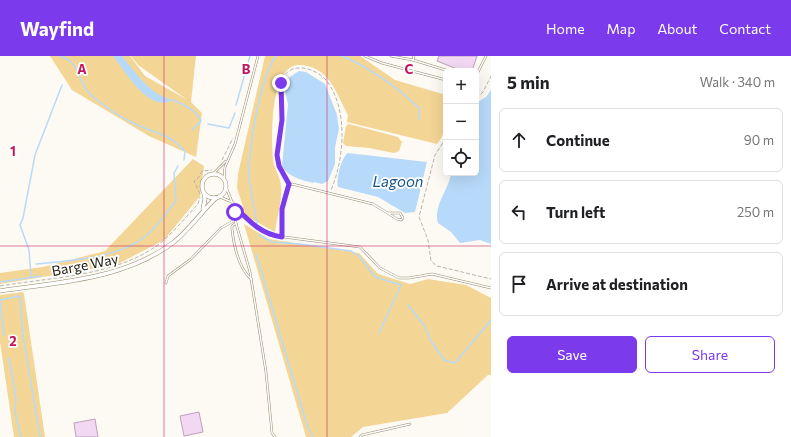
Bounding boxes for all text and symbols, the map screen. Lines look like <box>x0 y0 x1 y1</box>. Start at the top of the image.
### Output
text: Wayfind <box>20 17 94 40</box>
text: Home <box>546 20 585 37</box>
text: Map <box>607 20 635 37</box>
text: About <box>657 20 697 37</box>
text: Contact <box>719 20 771 37</box>
text: A <box>77 61 87 77</box>
text: B <box>242 61 251 77</box>
text: C <box>405 61 414 77</box>
map controls <box>443 68 479 176</box>
button: + <box>443 68 479 104</box>
text: 5 min <box>507 72 550 93</box>
route end <box>272 74 290 92</box>
text: Walk · 340 m <box>700 74 775 90</box>
button: − <box>443 104 479 140</box>
icon: ahead <box>508 129 530 151</box>
text: Continue <box>546 131 610 149</box>
text: 90 m <box>744 132 774 148</box>
button: locate <box>443 140 479 176</box>
text: 1 <box>10 143 16 159</box>
water label: Lagoon <box>373 172 423 190</box>
icon: left <box>508 201 530 223</box>
route start <box>226 203 244 221</box>
text: Turn left <box>546 203 605 221</box>
text: 250 m <box>737 204 774 220</box>
street label: Barge Way <box>50 250 120 279</box>
icon: arrive <box>508 273 530 295</box>
text: Arrive at destination <box>546 275 688 293</box>
text: 2 <box>9 333 17 349</box>
button: Save <box>507 336 637 373</box>
button: Share <box>645 336 775 373</box>

